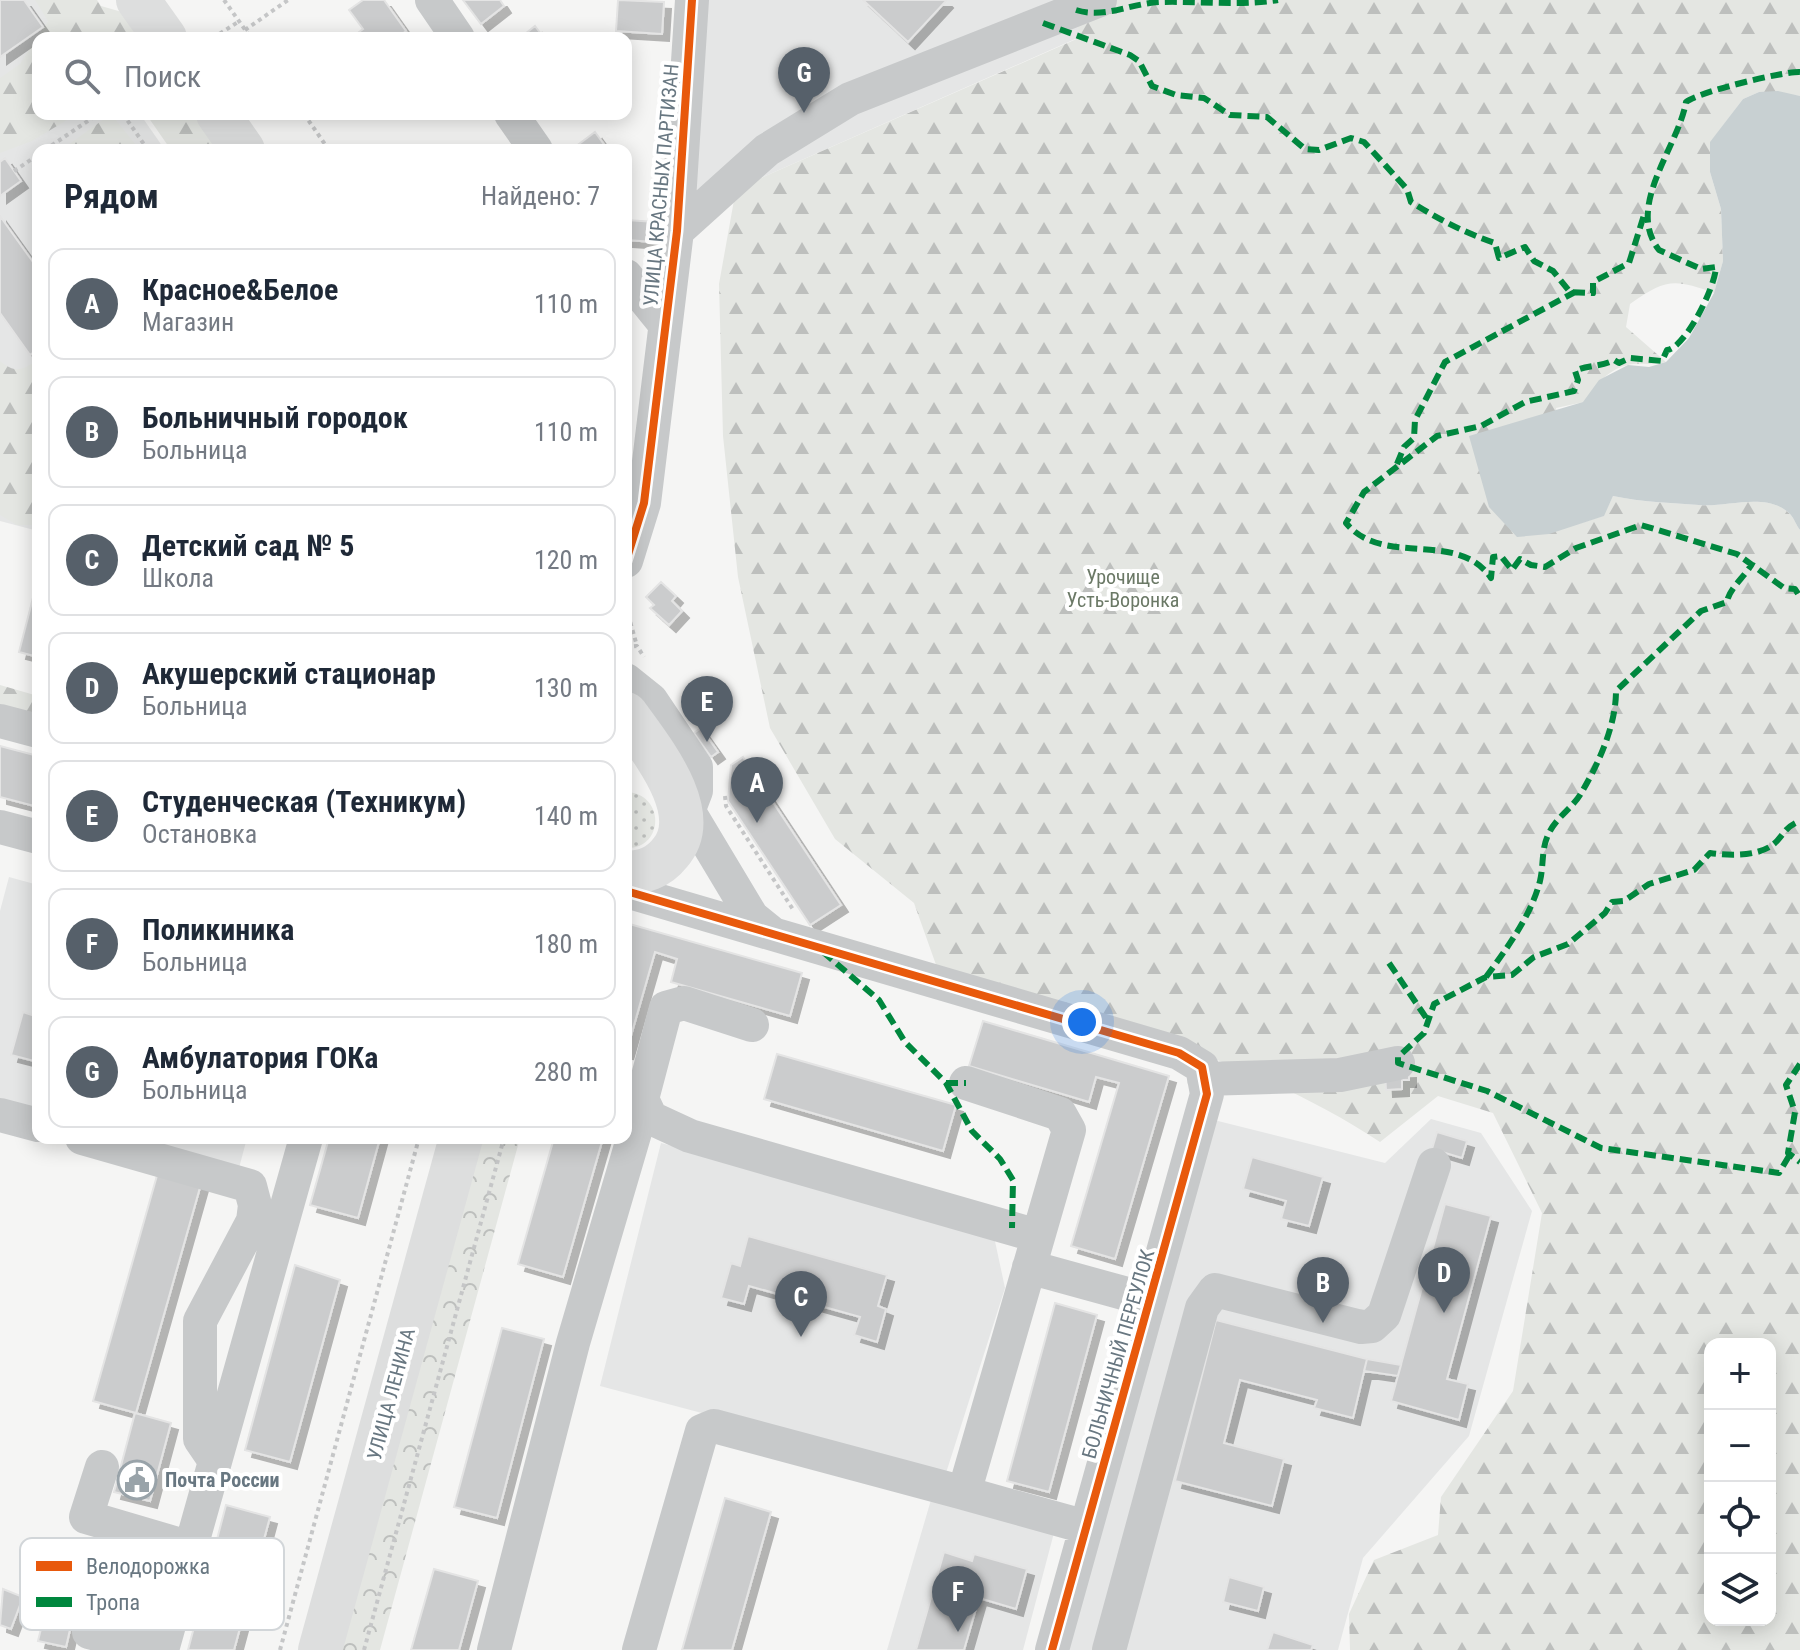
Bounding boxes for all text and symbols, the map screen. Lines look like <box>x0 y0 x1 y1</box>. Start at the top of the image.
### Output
search box <box>32 32 632 120</box>
pin: G <box>778 47 830 113</box>
icon: search <box>60 54 104 98</box>
text: Поиск <box>124 59 201 94</box>
street label: УЛИЦА КРАСНЫХ ПАРТИЗАН <box>638 63 684 307</box>
text: Рядом <box>64 176 159 216</box>
text: Найдено: 7 <box>481 181 600 211</box>
text: Красное&Белое <box>142 272 338 307</box>
text: A <box>84 289 100 319</box>
text: 110 m <box>534 289 598 319</box>
text: Магазин <box>142 307 234 337</box>
text: Больничный городок <box>142 400 408 435</box>
text: B <box>85 417 99 447</box>
text: 110 m <box>534 417 598 447</box>
text: Больница <box>142 435 247 465</box>
text: Детский сад № 5 <box>142 528 354 563</box>
text: C <box>85 545 99 575</box>
text: 120 m <box>534 545 598 575</box>
text: Школа <box>142 563 214 593</box>
park label: Урочище Усть-Воронка <box>1067 565 1179 612</box>
text: Акушерский стационар <box>142 656 436 691</box>
text: D <box>85 673 99 703</box>
text: 130 m <box>534 673 598 703</box>
pin: E <box>681 676 733 742</box>
text: Больница <box>142 691 247 721</box>
pin: A <box>731 757 783 823</box>
text: Студенческая (Техникум) <box>142 784 466 819</box>
text: E <box>86 801 98 831</box>
text: 140 m <box>534 801 598 831</box>
text: Остановка <box>142 819 257 849</box>
text: Поликиника <box>142 912 295 947</box>
text: F <box>86 929 98 959</box>
text: 180 m <box>534 929 598 959</box>
text: Больница <box>142 947 247 977</box>
your location <box>1062 1002 1102 1042</box>
text: Амбулатория ГОКа <box>142 1040 378 1075</box>
text: G <box>84 1057 100 1087</box>
text: 280 m <box>534 1057 598 1087</box>
text: Больница <box>142 1075 247 1105</box>
street label: БОЛЬНИЧНЫЙ ПЕРЕУЛОК <box>1077 1246 1160 1461</box>
pin: D <box>1418 1247 1470 1313</box>
pin: B <box>1297 1257 1349 1323</box>
pin: C <box>775 1271 827 1337</box>
street label: УЛИЦА ЛЕНИНА <box>362 1325 420 1462</box>
map controls <box>1704 1338 1776 1626</box>
button: + <box>1704 1338 1776 1410</box>
button: − <box>1704 1410 1776 1482</box>
public building icon: Почта России <box>116 1459 158 1501</box>
place label: Почта России <box>165 1468 280 1492</box>
button: locate <box>1704 1482 1776 1554</box>
legend <box>20 1538 284 1630</box>
text: Велодорожка <box>86 1554 210 1579</box>
button: layers <box>1704 1554 1776 1626</box>
pin: F <box>932 1566 984 1632</box>
text: Тропа <box>86 1590 140 1615</box>

